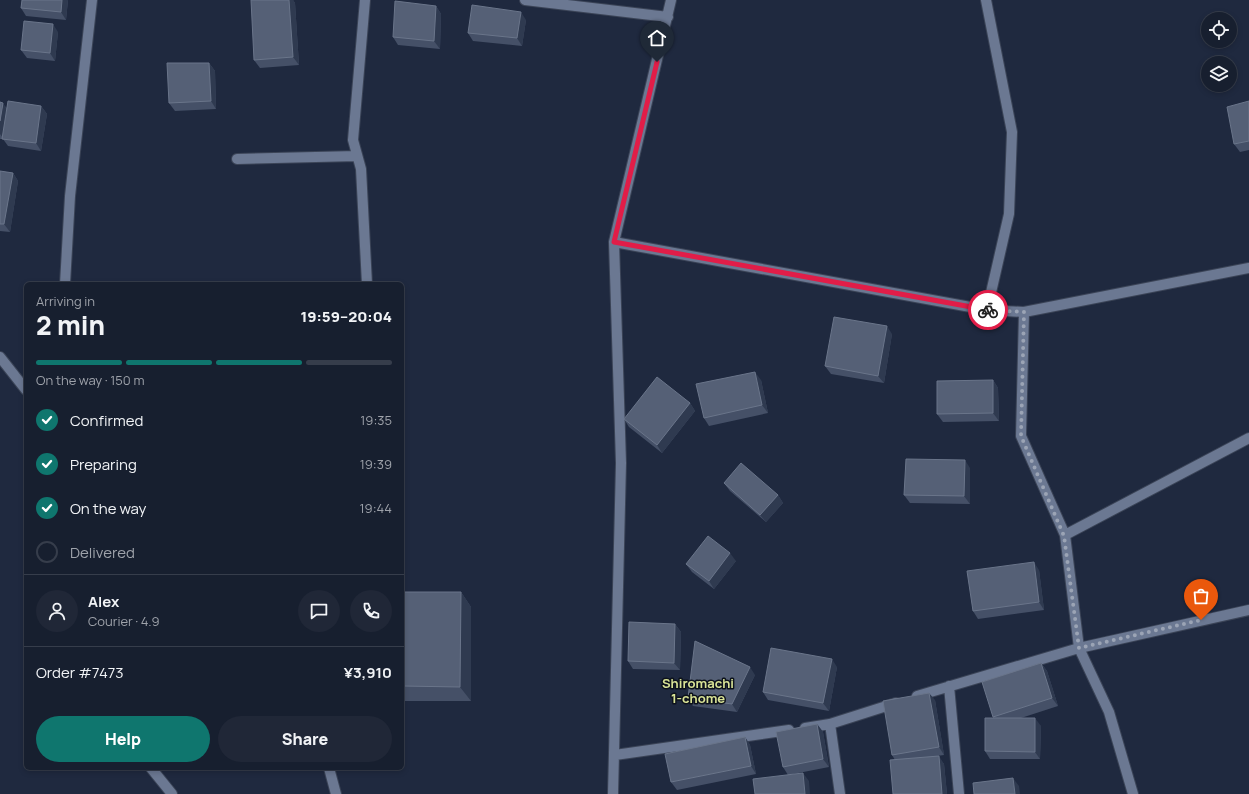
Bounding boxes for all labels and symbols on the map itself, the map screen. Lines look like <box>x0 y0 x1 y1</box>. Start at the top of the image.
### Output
pin <box>640 21 674 62</box>
courier <box>968 290 1008 330</box>
pin <box>1184 579 1218 620</box>
district label: Shiromachi 1-chome <box>662 674 734 707</box>

